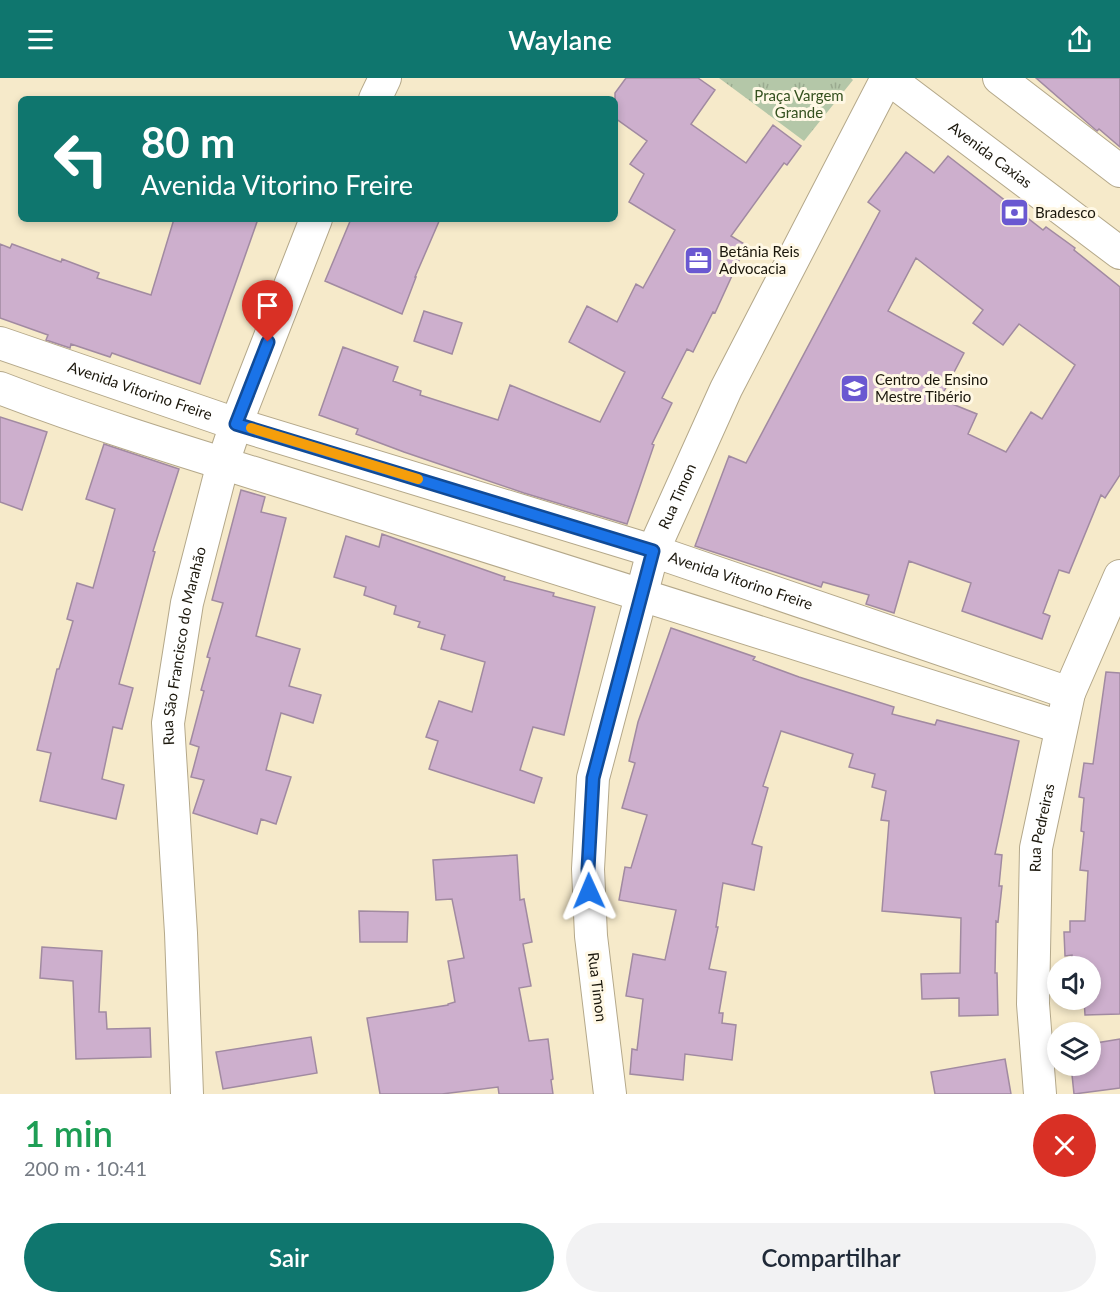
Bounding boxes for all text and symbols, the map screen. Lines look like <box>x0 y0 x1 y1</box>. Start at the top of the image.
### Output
icon: menu <box>24 23 57 56</box>
text: Waylane <box>508 23 612 56</box>
icon: share <box>1063 23 1096 56</box>
park label: Praça Vargem Grande <box>754 86 844 121</box>
text: 80 m <box>141 117 235 167</box>
street label: Avenida Caxias <box>946 117 1036 191</box>
icon: left <box>42 120 120 198</box>
text: Avenida Vitorino Freire <box>141 168 413 201</box>
bank icon: Bradesco <box>998 197 1030 229</box>
place label: Bradesco <box>1035 203 1096 221</box>
place label: Betânia Reis Advocacia <box>719 242 799 277</box>
office icon: Betânia Reis Advocacia <box>682 245 714 277</box>
pin <box>242 280 293 342</box>
icon: arrive <box>251 289 284 322</box>
street label: Avenida Vitorino Freire <box>66 357 215 423</box>
place label: Centro de Ensino Mestre Tibério <box>875 370 988 405</box>
school or university icon: Centro de Ensino Mestre Tibério <box>838 373 870 405</box>
street label: Rua Timon <box>654 460 699 532</box>
street label: Rua São Francisco do Marahão <box>158 545 209 746</box>
street label: Avenida Vitorino Freire <box>666 547 815 613</box>
street label: Rua Pedreiras <box>1026 782 1057 872</box>
position arrow <box>557 859 621 923</box>
street label: Rua Timon <box>585 951 611 1023</box>
map controls <box>1047 956 1101 1076</box>
button: sound <box>1047 956 1101 1010</box>
button: layers <box>1047 1022 1101 1076</box>
text: 1 min <box>24 1111 113 1155</box>
button: close <box>1033 1114 1096 1177</box>
text: 200 m · 10:41 <box>24 1156 147 1180</box>
button: Sair <box>24 1223 554 1292</box>
button: Compartilhar <box>566 1223 1096 1292</box>

